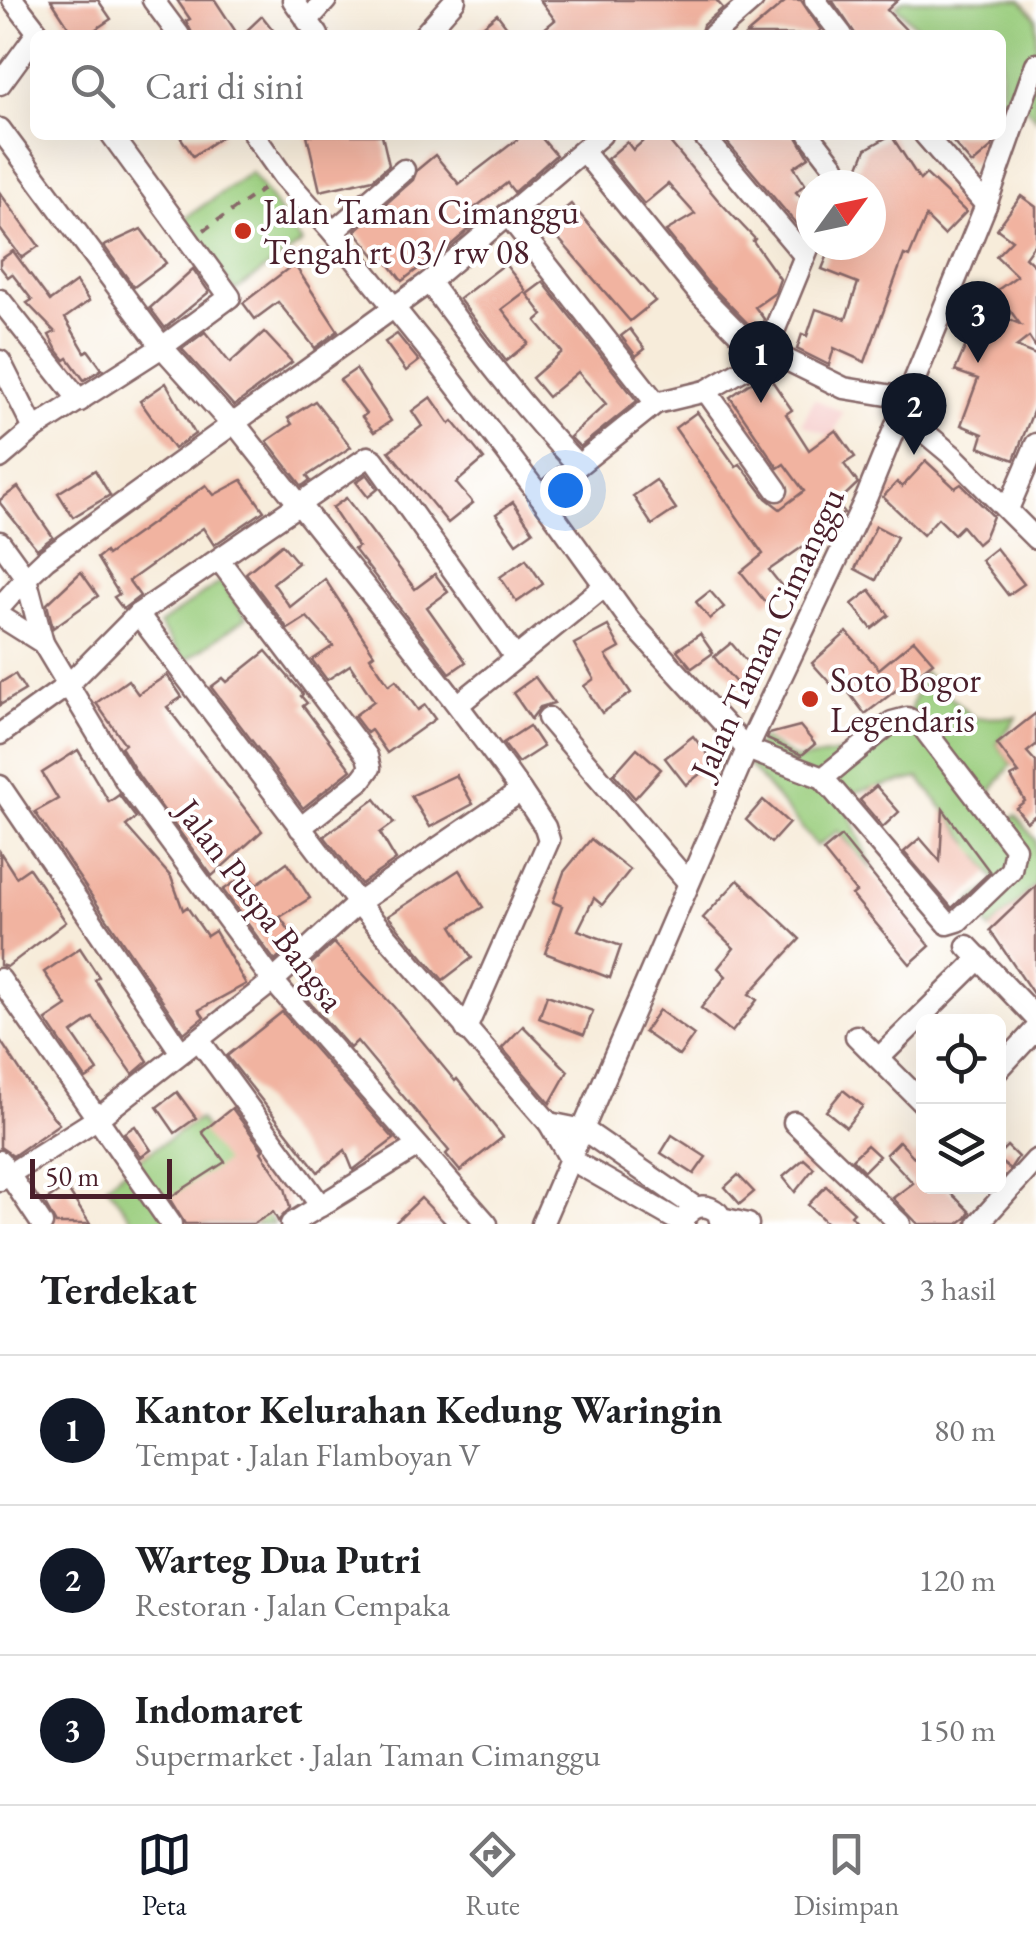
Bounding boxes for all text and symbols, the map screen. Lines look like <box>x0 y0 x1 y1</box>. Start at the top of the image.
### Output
search box <box>30 30 1006 140</box>
icon: search <box>65 58 120 113</box>
text: Cari di sini <box>145 61 304 110</box>
north arrow <box>796 170 886 260</box>
place label: Jalan Taman Cimanggu Tengah rt 03/ rw 08 <box>260 189 580 274</box>
marker: Jalan Taman Cimanggu Tengah rt 03/ rw 08 <box>232 220 254 242</box>
pin: 3 <box>946 280 1010 363</box>
pin: 1 <box>728 320 794 403</box>
pin: 2 <box>882 372 946 455</box>
your location <box>540 465 591 516</box>
street label: Jalan Taman Cimanggu <box>679 480 854 788</box>
place label: Soto Bogor Legendaris <box>830 657 981 742</box>
marker: Soto Bogor Legendaris <box>799 688 821 710</box>
street label: Jalan Puspa Bangsa <box>165 787 356 1020</box>
map controls <box>916 1014 1006 1194</box>
button: locate <box>916 1014 1006 1104</box>
button: layers <box>916 1104 1006 1194</box>
scale bar <box>30 1154 172 1198</box>
text: 50 m <box>45 1158 99 1194</box>
text: Terdekat <box>40 1262 197 1317</box>
text: 3 hasil <box>919 1268 996 1310</box>
text: Kantor Kelurahan Kedung Waringin <box>135 1385 723 1434</box>
text: 1 <box>64 1409 81 1451</box>
text: 80 m <box>934 1409 996 1451</box>
text: Tempat · Jalan Flamboyan V <box>135 1434 480 1476</box>
text: Warteg Dua Putri <box>135 1535 421 1584</box>
text: 2 <box>64 1559 81 1601</box>
text: 120 m <box>919 1559 996 1601</box>
text: Restoran · Jalan Cempaka <box>135 1584 450 1626</box>
text: Indomaret <box>135 1685 303 1734</box>
text: 3 <box>64 1709 81 1751</box>
text: 150 m <box>919 1709 996 1751</box>
text: Supermarket · Jalan Taman Cimanggu <box>135 1734 601 1776</box>
tab: Peta <box>137 1827 192 1923</box>
tab: Rute <box>465 1827 520 1923</box>
tab: Disimpan <box>794 1827 899 1923</box>

